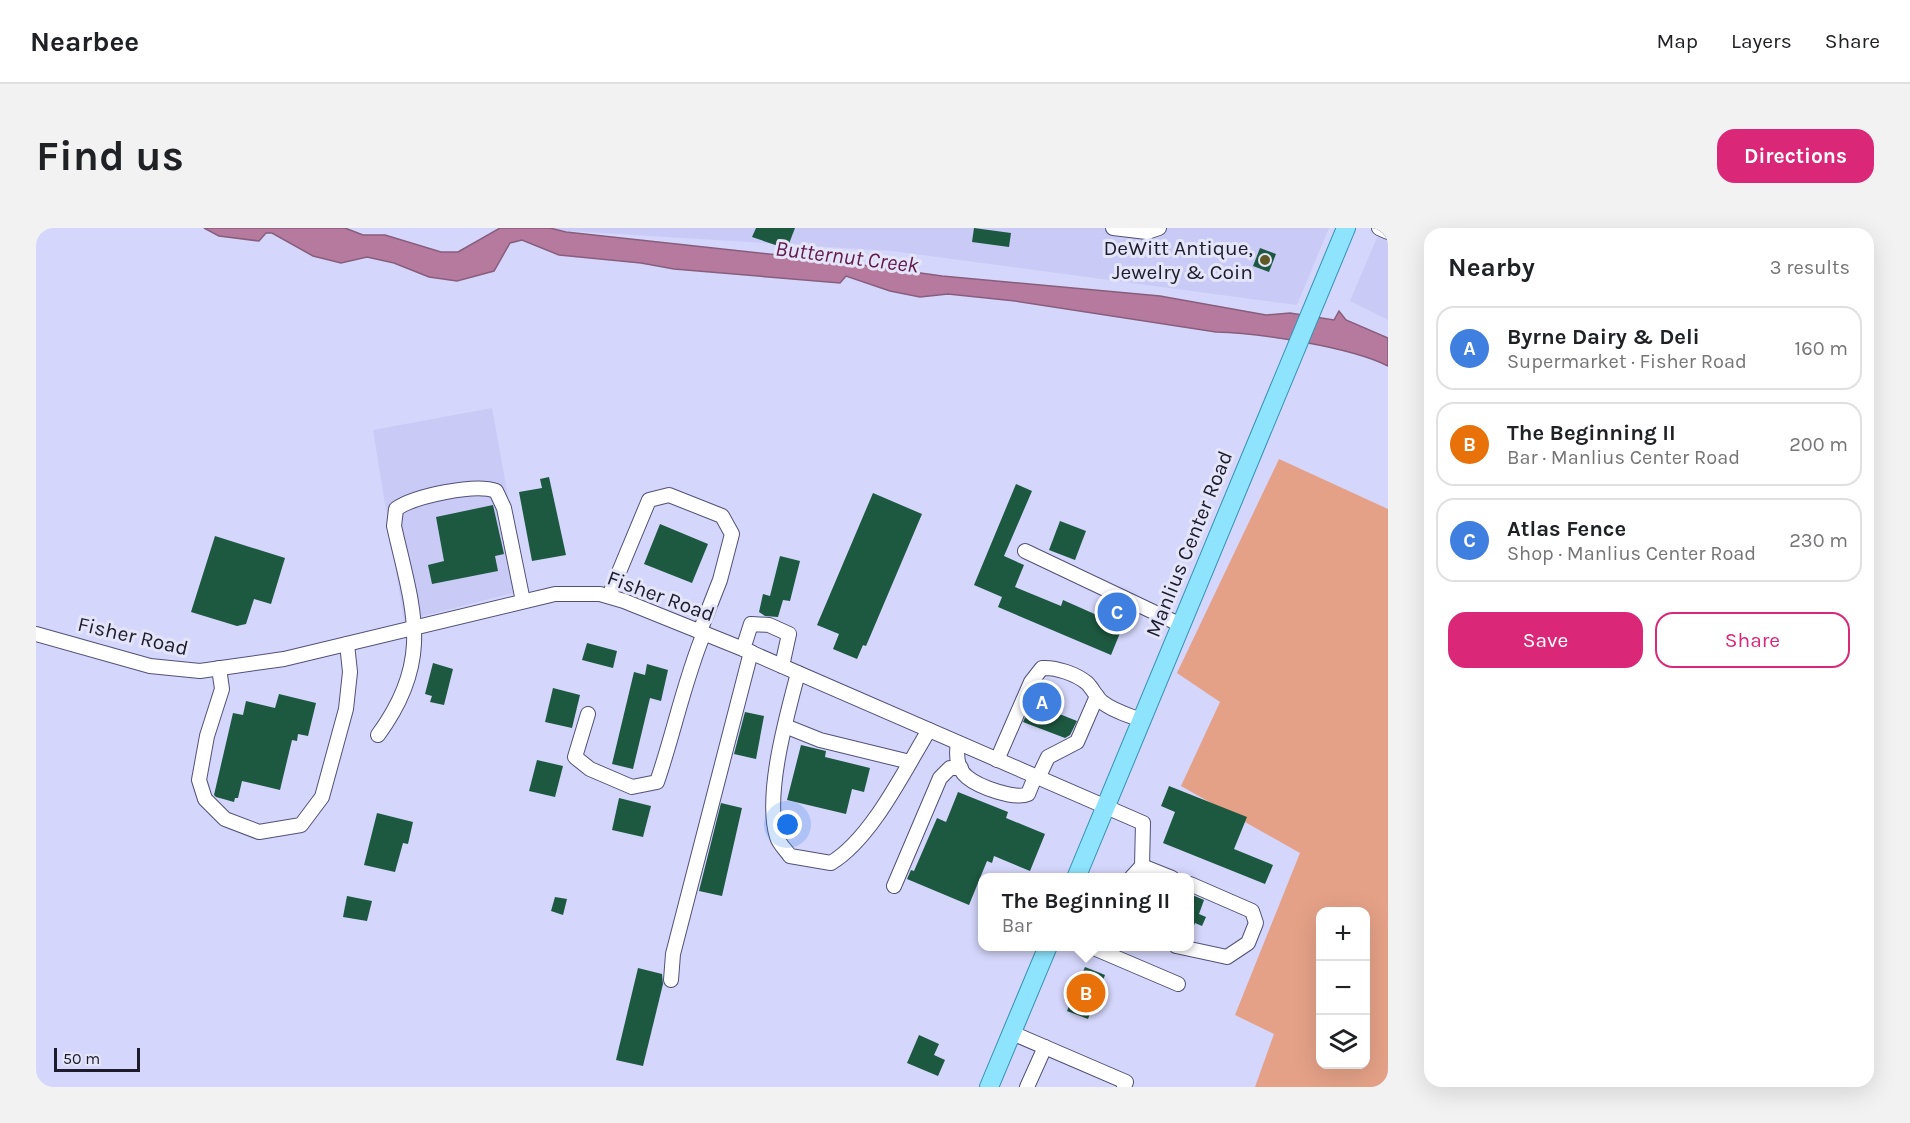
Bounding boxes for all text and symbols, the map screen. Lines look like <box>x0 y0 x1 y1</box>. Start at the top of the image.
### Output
text: Nearbee <box>30 25 139 58</box>
text: Map <box>1656 29 1698 53</box>
text: Layers <box>1731 29 1792 53</box>
text: Share <box>1825 29 1880 53</box>
button: Directions <box>1717 129 1874 183</box>
text: Find us <box>36 131 184 181</box>
water label: Butternut Creek <box>774 235 921 279</box>
place label: DeWitt Antique, Jewelry & Coin <box>1103 236 1253 284</box>
text: Nearby <box>1448 252 1535 283</box>
marker: DeWitt Antique, Jewelry & Coin <box>1258 253 1272 267</box>
text: 3 results <box>1770 256 1850 279</box>
text: Byrne Dairy & Deli <box>1507 324 1700 350</box>
text: A <box>1463 337 1476 360</box>
text: 160 m <box>1795 337 1848 360</box>
text: Supermarket · Fisher Road <box>1507 350 1747 373</box>
text: The Beginning II <box>1507 420 1676 446</box>
text: B <box>1463 433 1476 456</box>
text: 200 m <box>1789 433 1848 456</box>
text: Bar · Manlius Center Road <box>1507 446 1740 469</box>
street label: Manlius Center Road <box>1141 447 1237 641</box>
text: Atlas Fence <box>1507 516 1626 542</box>
text: C <box>1463 529 1476 552</box>
text: 230 m <box>1789 529 1848 552</box>
text: Shop · Manlius Center Road <box>1507 542 1756 565</box>
street label: Fisher Road <box>604 565 718 627</box>
pin: C <box>1098 590 1136 634</box>
street label: Fisher Road <box>75 612 191 660</box>
button: Save <box>1448 612 1643 668</box>
button: Share <box>1655 612 1850 668</box>
pin: A <box>1022 680 1062 724</box>
your location <box>773 810 802 839</box>
popup <box>978 873 1194 951</box>
text: The Beginning II <box>1002 888 1170 914</box>
map controls <box>1316 907 1370 1069</box>
button: + <box>1316 907 1370 961</box>
text: Bar <box>1002 914 1032 937</box>
button: − <box>1316 961 1370 1015</box>
pin: B <box>1066 970 1106 1016</box>
button: layers <box>1316 1015 1370 1069</box>
scale bar <box>54 1045 140 1072</box>
text: 50 m <box>63 1049 100 1068</box>

